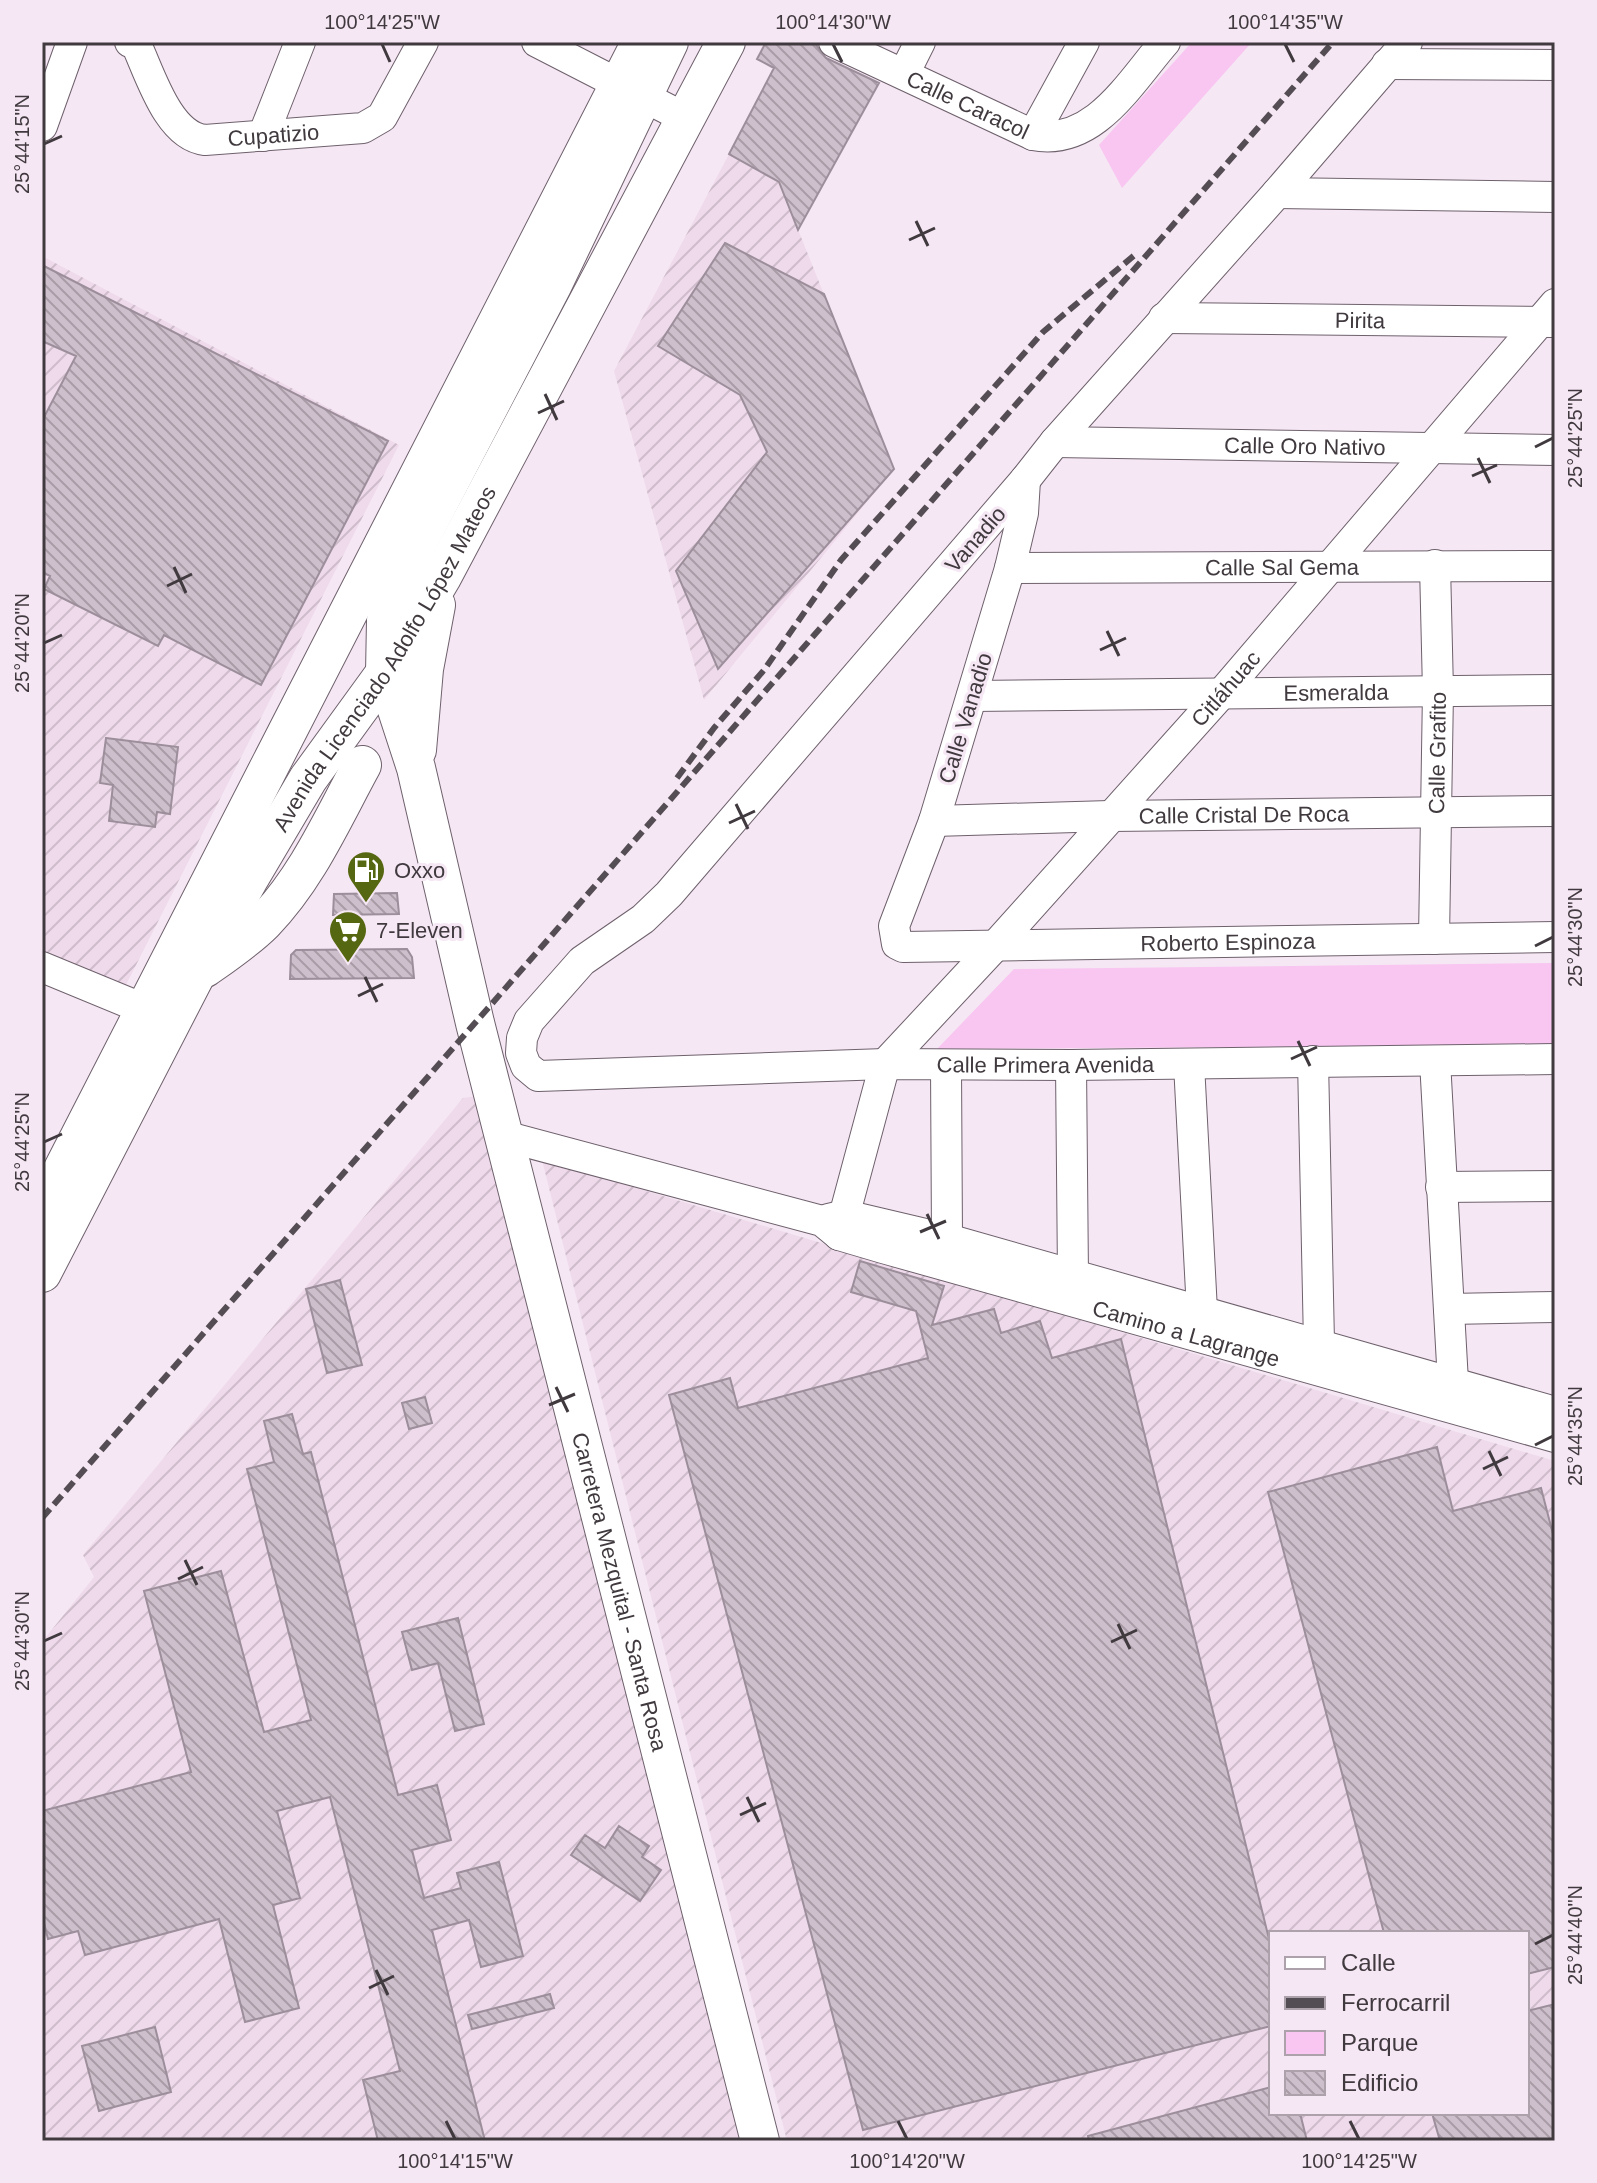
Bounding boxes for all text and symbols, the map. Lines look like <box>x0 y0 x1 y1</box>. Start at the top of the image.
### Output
text: 100°14'25"W <box>324 11 440 33</box>
text: 100°14'30"W <box>775 11 891 33</box>
text: 100°14'35"W <box>1227 11 1343 33</box>
street label: Calle Caracol <box>903 66 1033 144</box>
text: 25°44'15"N <box>11 94 33 194</box>
street label: Cupatizio <box>227 119 320 151</box>
street label: Pirita <box>1335 308 1386 333</box>
text: 25°44'25"N <box>1564 388 1586 488</box>
street label: Calle Oro Nativo <box>1224 433 1386 460</box>
street label: Avenida Licenciado Adolfo López Mateos <box>268 482 501 836</box>
street label: Vanadio <box>940 501 1011 577</box>
street label: Calle Sal Gema <box>1205 555 1360 580</box>
text: 25°44'20"N <box>11 593 33 693</box>
street label: Citláhuac <box>1186 646 1265 732</box>
street label: Calle Vanadio <box>934 650 997 787</box>
street label: Esmeralda <box>1283 680 1389 706</box>
street label: Calle Grafito <box>1424 692 1451 814</box>
street label: Calle Cristal De Roca <box>1139 801 1350 829</box>
fuel station icon: Oxxo <box>345 849 387 904</box>
place label: Oxxo <box>394 858 445 883</box>
text: 25°44'30"N <box>1564 887 1586 987</box>
supermarket icon: 7-Eleven <box>327 909 369 964</box>
place label: 7-Eleven <box>376 918 463 943</box>
street label: Roberto Espinoza <box>1140 929 1316 956</box>
street label: Calle Primera Avenida <box>937 1052 1155 1078</box>
text: 25°44'25"N <box>11 1092 33 1192</box>
street label: Camino a Lagrange <box>1090 1296 1283 1372</box>
text: 25°44'35"N <box>1564 1386 1586 1486</box>
street label: Carretera Mezquital - Santa Rosa <box>567 1430 672 1755</box>
text: 25°44'30"N <box>11 1591 33 1691</box>
text: 25°44'40"N <box>1564 1885 1586 1985</box>
legend <box>1269 1931 1529 2115</box>
text: Calle <box>1341 1949 1396 1976</box>
text: Ferrocarril <box>1341 1989 1450 2016</box>
text: Parque <box>1341 2029 1418 2056</box>
text: Edificio <box>1341 2069 1418 2096</box>
text: 100°14'15"W <box>397 2150 513 2172</box>
text: 100°14'20"W <box>849 2150 965 2172</box>
text: 100°14'25"W <box>1301 2150 1417 2172</box>

